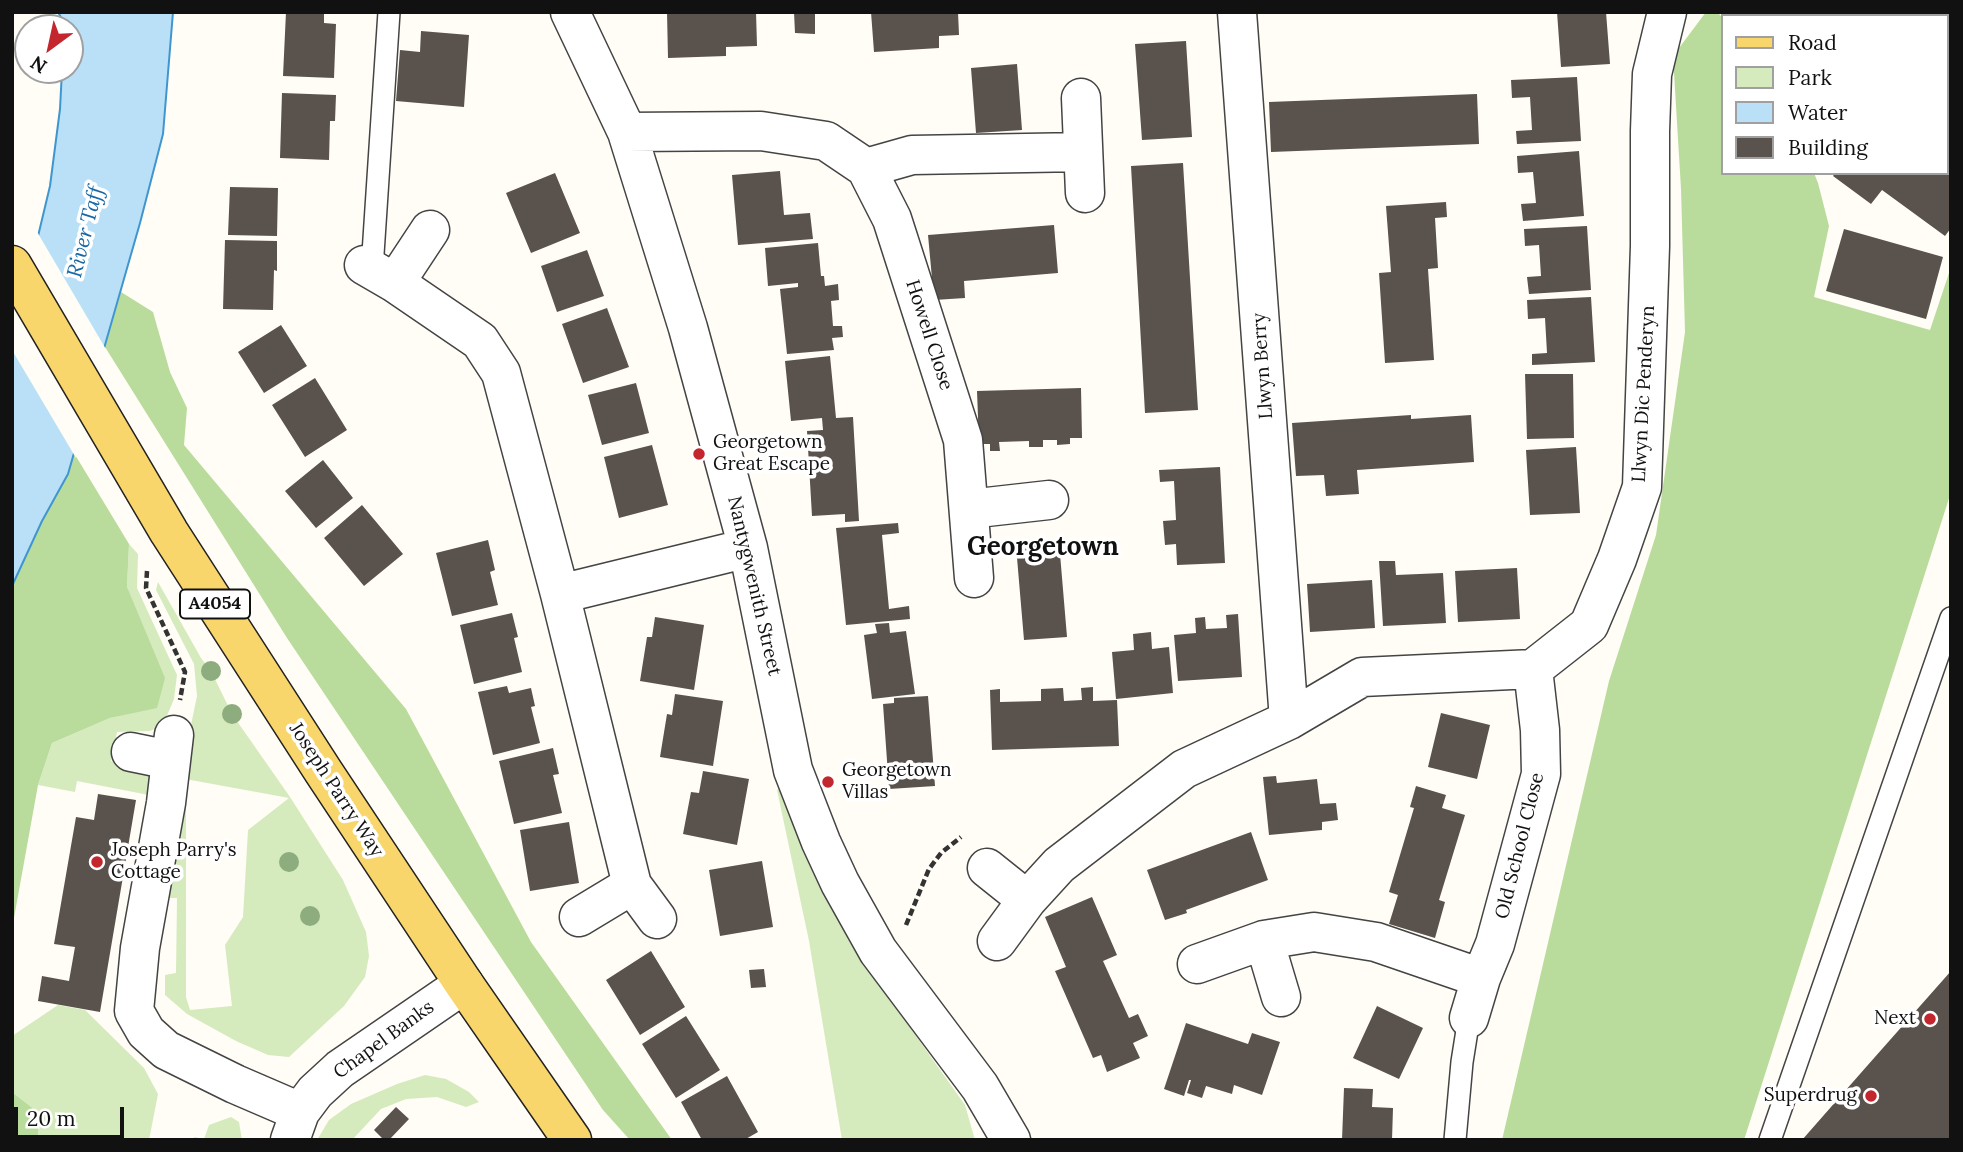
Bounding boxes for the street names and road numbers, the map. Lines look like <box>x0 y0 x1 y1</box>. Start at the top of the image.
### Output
street label: Howell Close <box>900 277 958 393</box>
street label: Llwyn Dic Penderyn <box>1628 305 1660 483</box>
street label: Llwyn Berry <box>1248 312 1278 420</box>
street label: Nantygwenith Street <box>722 494 786 678</box>
road number: A4054 <box>180 590 250 618</box>
street label: Joseph Parry Way <box>284 718 388 862</box>
street label: Old School Close <box>1491 771 1549 921</box>
street label: Chapel Banks <box>329 996 439 1084</box>

